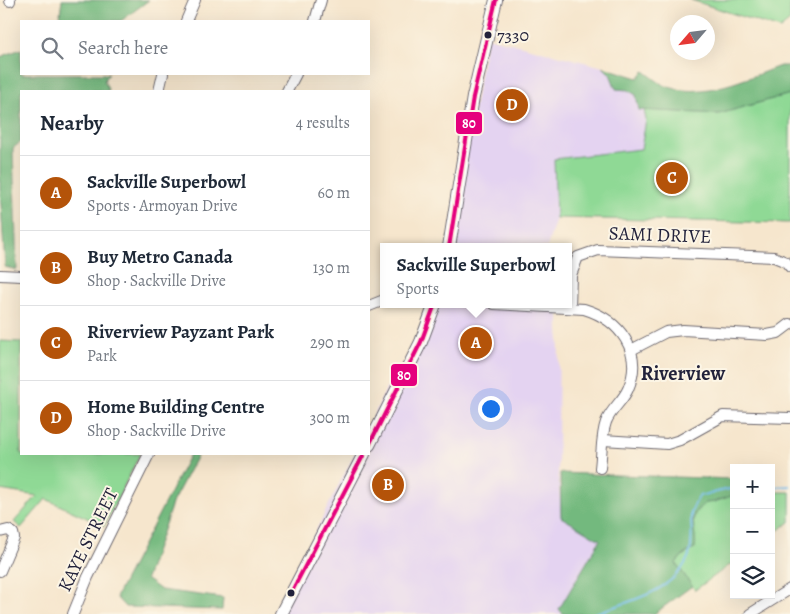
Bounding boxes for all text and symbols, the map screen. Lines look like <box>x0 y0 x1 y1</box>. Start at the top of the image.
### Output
north arrow <box>670 15 715 60</box>
search box <box>20 20 370 75</box>
place label: 7330 <box>497 23 529 47</box>
marker: 7330 <box>483 30 493 40</box>
icon: search <box>38 34 66 62</box>
text: Search here <box>78 35 168 61</box>
pin: D <box>496 86 528 124</box>
text: Nearby <box>40 109 103 137</box>
line badge: 80 <box>455 111 483 135</box>
text: 4 results <box>296 112 350 134</box>
text: 80 <box>462 114 476 133</box>
pin: C <box>656 159 688 197</box>
text: Sackville Superbowl <box>87 169 246 195</box>
text: A <box>51 182 61 204</box>
text: 60 m <box>318 182 350 204</box>
text: Sports · Armoyan Drive <box>87 195 238 217</box>
street label: SAMI DRIVE <box>608 220 712 250</box>
popup <box>380 243 572 308</box>
text: Buy Metro Canada <box>87 244 233 270</box>
text: Sackville Superbowl <box>396 252 556 278</box>
text: B <box>51 257 61 279</box>
text: 130 m <box>313 257 350 279</box>
text: Shop · Sackville Drive <box>87 270 226 292</box>
text: Sports <box>396 278 439 300</box>
text: Riverview Payzant Park <box>87 319 274 345</box>
pin: A <box>460 324 492 362</box>
text: C <box>51 332 61 354</box>
text: 290 m <box>310 332 350 354</box>
text: Park <box>87 345 117 367</box>
district label: Riverview <box>641 360 725 387</box>
line badge: 80 <box>390 363 418 387</box>
text: 80 <box>397 366 411 385</box>
text: Home Building Centre <box>87 394 264 420</box>
your location <box>478 396 504 422</box>
text: D <box>50 407 62 429</box>
text: 300 m <box>310 407 350 429</box>
text: Shop · Sackville Drive <box>87 420 226 442</box>
map controls <box>730 464 775 599</box>
button: + <box>730 464 775 509</box>
pin: B <box>372 466 404 504</box>
street label: KAYE STREET <box>52 483 125 596</box>
button: − <box>730 509 775 554</box>
button: layers <box>730 554 775 599</box>
unlabelled marker <box>286 588 296 598</box>

